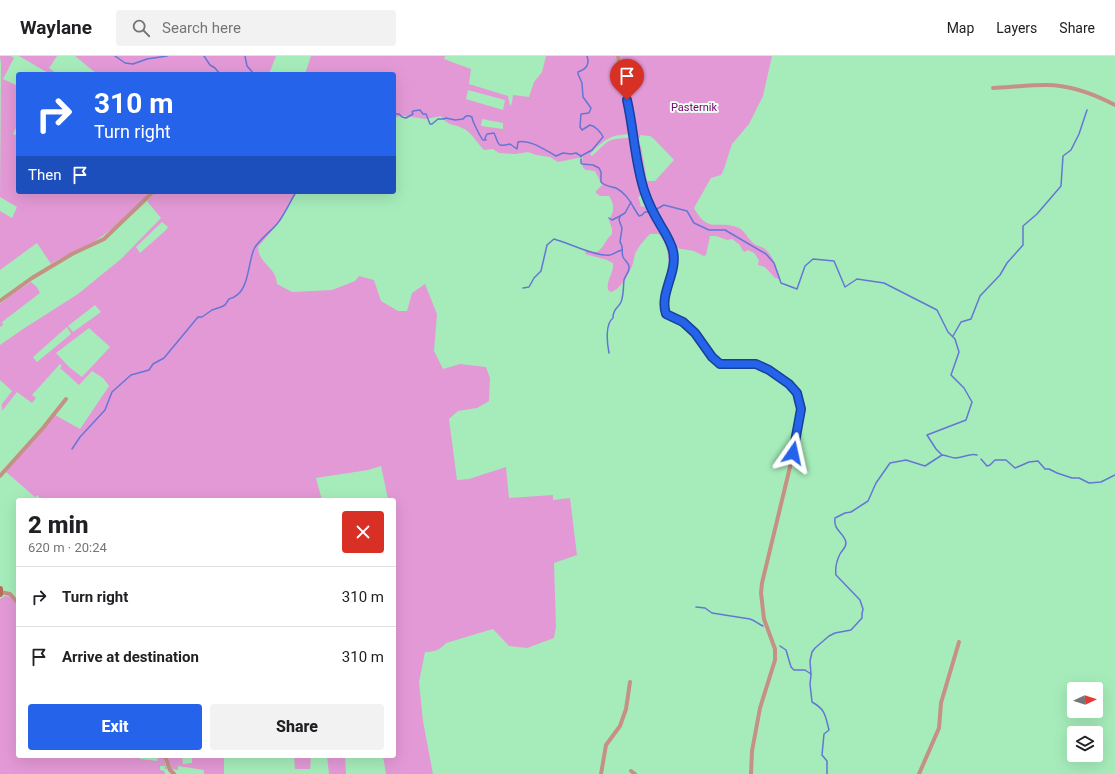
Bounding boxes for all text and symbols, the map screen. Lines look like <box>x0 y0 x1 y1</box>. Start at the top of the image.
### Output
search box <box>116 10 396 46</box>
text: Waylane <box>20 16 92 39</box>
icon: search <box>130 17 152 39</box>
text: Search here <box>162 19 241 37</box>
text: Map <box>947 20 974 36</box>
text: Layers <box>996 20 1037 36</box>
text: Share <box>1059 20 1095 36</box>
pin <box>610 59 644 100</box>
icon: arrive <box>616 65 638 87</box>
text: 310 m <box>94 87 173 120</box>
icon: right <box>28 88 80 140</box>
park label: Pasternik <box>671 101 717 114</box>
text: Turn right <box>94 121 171 142</box>
icon: arrive <box>69 164 91 186</box>
text: Then <box>28 166 61 184</box>
position arrow <box>772 432 814 474</box>
text: 2 min <box>28 511 89 539</box>
button: close <box>342 511 384 553</box>
text: 620 m · 20:24 <box>28 540 107 555</box>
icon: right <box>28 586 50 608</box>
text: Turn right <box>62 588 128 606</box>
text: 310 m <box>342 588 384 606</box>
icon: arrive <box>28 646 50 668</box>
text: Arrive at destination <box>62 648 199 666</box>
text: 310 m <box>342 648 384 666</box>
north arrow <box>1067 682 1103 718</box>
map controls <box>1067 682 1103 762</box>
button: Exit <box>28 704 202 750</box>
button: Share <box>210 704 384 750</box>
button: layers <box>1067 726 1103 762</box>

